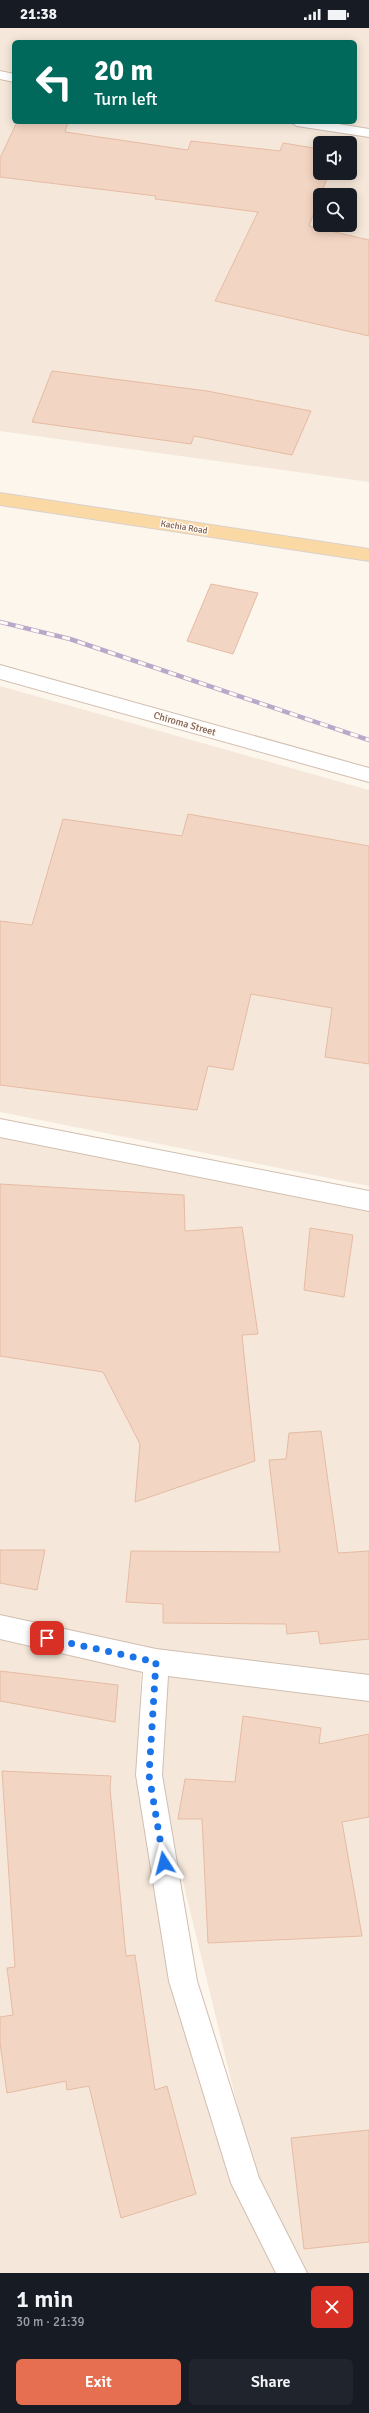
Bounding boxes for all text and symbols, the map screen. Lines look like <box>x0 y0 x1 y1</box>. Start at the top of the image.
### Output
text: 21:38 <box>20 5 57 23</box>
text: 20 m <box>94 54 153 88</box>
icon: left <box>28 56 80 108</box>
text: Turn left <box>94 88 157 110</box>
map controls <box>313 136 357 232</box>
button: sound <box>313 136 357 180</box>
button: search <box>313 188 357 232</box>
street label: Kachia Road <box>160 518 208 537</box>
street label: Chiroma Street <box>152 709 218 739</box>
pin <box>30 1621 64 1655</box>
icon: arrive <box>36 1627 58 1649</box>
position arrow <box>143 1842 185 1884</box>
text: 1 min <box>16 2284 73 2314</box>
button: close <box>311 2286 353 2328</box>
text: 30 m · 21:39 <box>16 2314 85 2330</box>
button: Exit <box>16 2359 181 2405</box>
button: Share <box>189 2359 353 2405</box>

